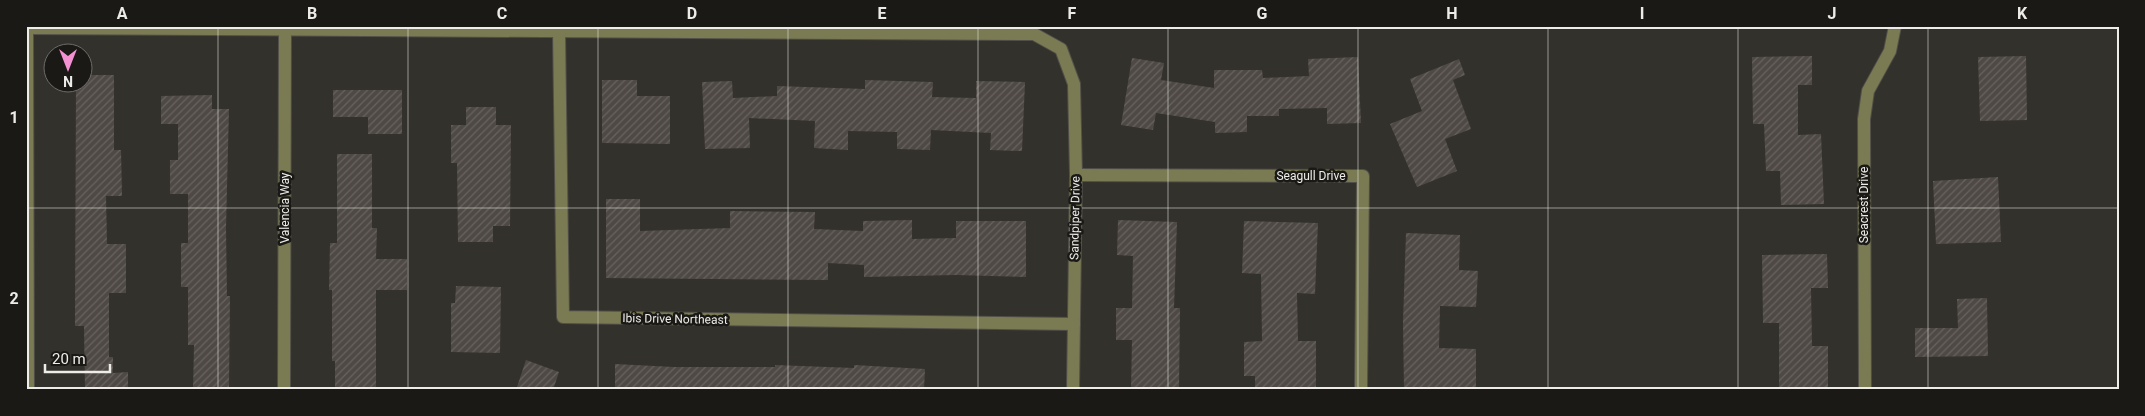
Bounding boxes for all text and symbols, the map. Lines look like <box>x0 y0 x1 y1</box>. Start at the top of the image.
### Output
text: A <box>117 4 128 23</box>
text: B <box>307 4 317 23</box>
text: C <box>497 4 507 23</box>
text: D <box>687 4 697 23</box>
text: E <box>878 4 887 23</box>
text: F <box>1068 4 1077 23</box>
text: G <box>1257 4 1268 23</box>
text: H <box>1446 4 1458 23</box>
text: I <box>1640 4 1644 23</box>
text: J <box>1828 4 1836 23</box>
text: K <box>2017 4 2028 23</box>
north arrow <box>42 42 92 92</box>
text: N <box>63 73 73 89</box>
text: 1 <box>9 108 19 127</box>
street label: Seacrest Drive <box>1857 167 1871 243</box>
street label: Seagull Drive <box>1276 169 1346 183</box>
street label: Valencia Way <box>278 172 292 244</box>
street label: Sandpiper Drive <box>1067 176 1083 260</box>
text: 2 <box>9 289 19 308</box>
street label: Ibis Drive Northeast <box>622 311 728 327</box>
scale bar <box>45 341 110 373</box>
text: 20 m <box>52 350 86 368</box>

